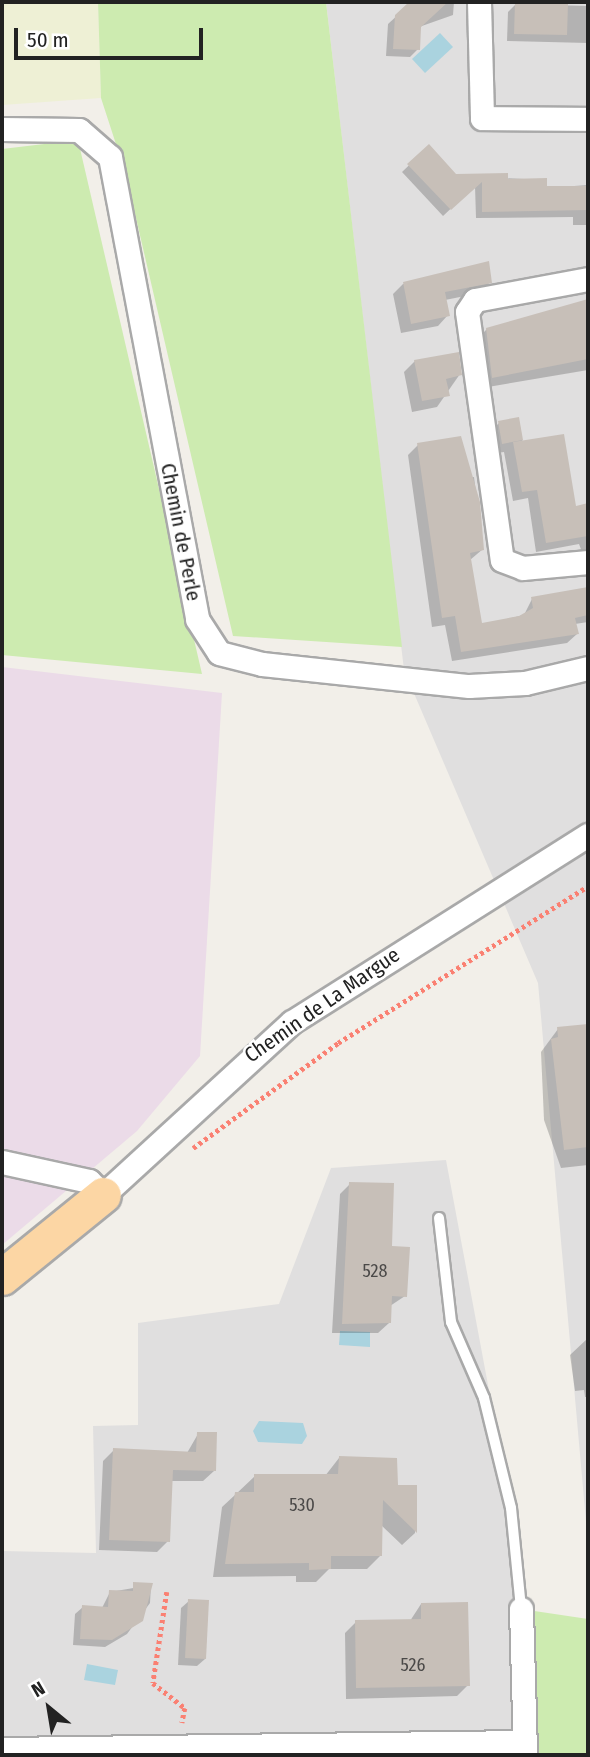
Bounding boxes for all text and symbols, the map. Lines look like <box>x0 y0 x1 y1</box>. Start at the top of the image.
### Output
scale bar <box>18 14 206 58</box>
text: 50 m <box>27 27 69 53</box>
street label: Chemin de Perle <box>155 461 207 603</box>
street label: Chemin de La Margue <box>240 942 404 1068</box>
house number: 528 <box>362 1260 388 1282</box>
house number: 530 <box>289 1494 315 1516</box>
house number: 526 <box>401 1654 425 1676</box>
north arrow <box>14 1673 84 1743</box>
text: N <box>28 1677 49 1702</box>

